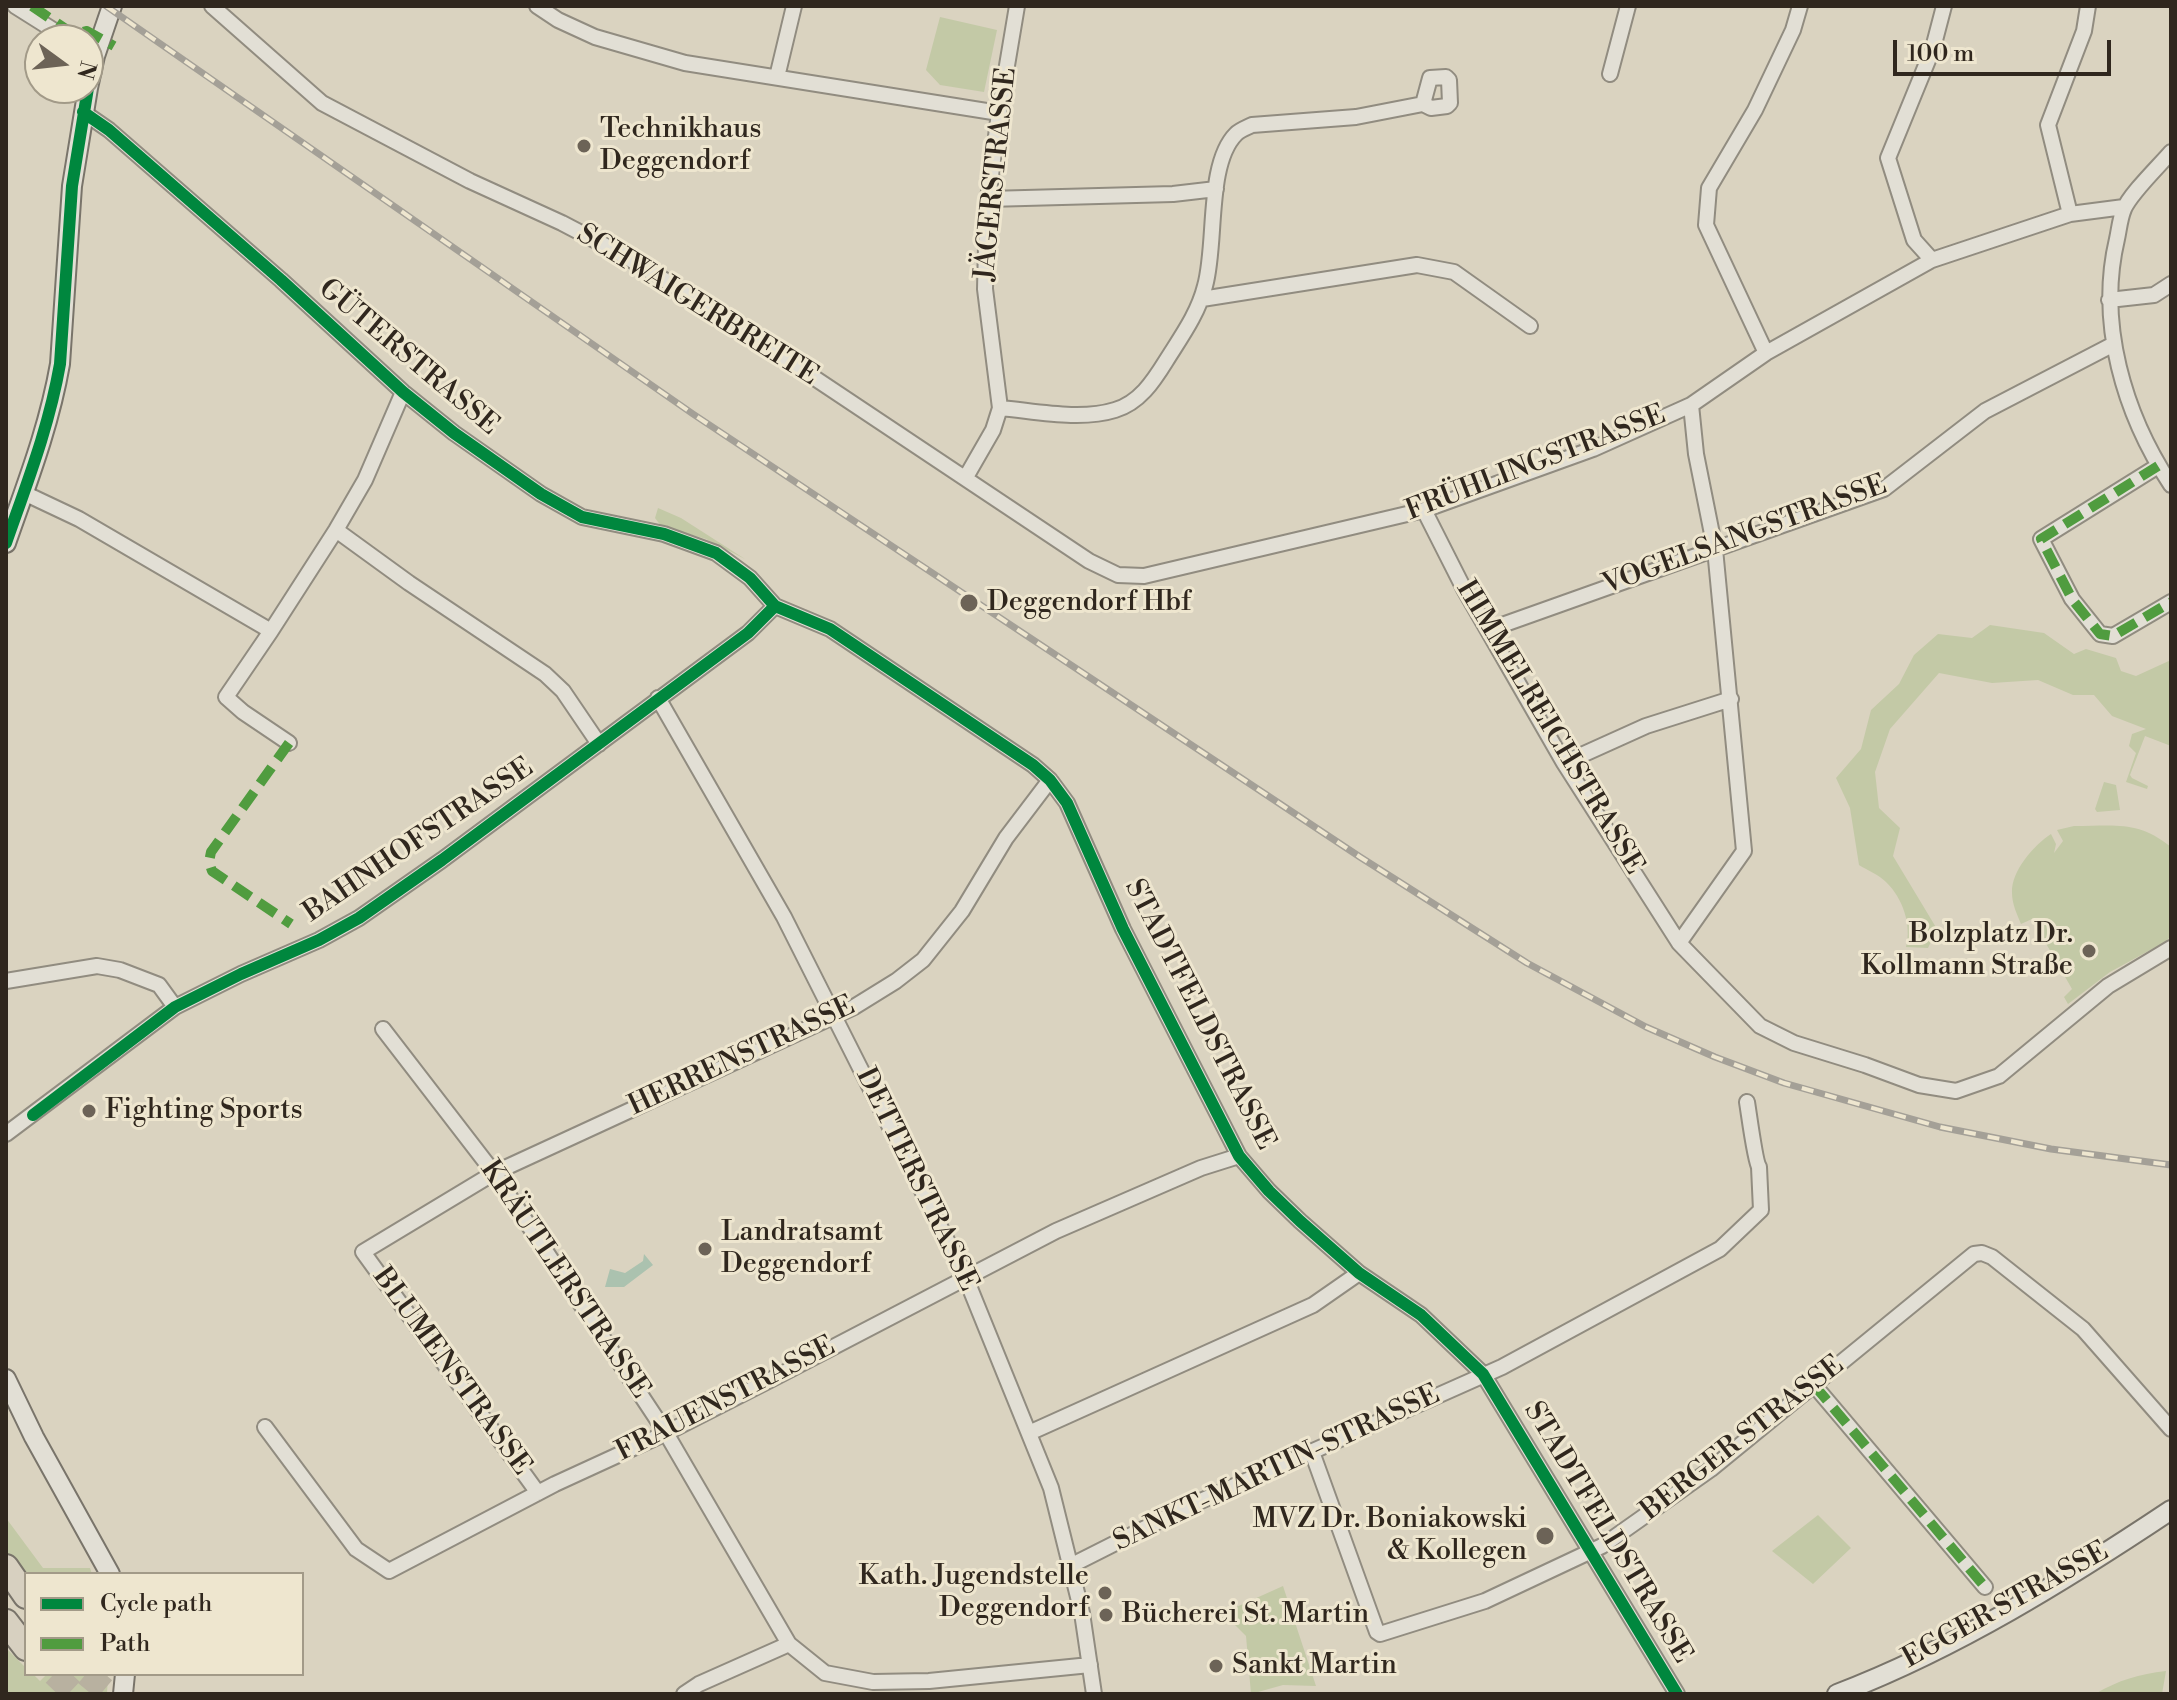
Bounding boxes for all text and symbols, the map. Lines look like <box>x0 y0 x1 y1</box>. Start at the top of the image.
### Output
north arrow <box>24 24 104 104</box>
scale bar <box>1897 24 2115 74</box>
text: 100 m <box>1907 39 1974 69</box>
text: N <box>70 58 101 82</box>
street label: JÄGERSTRASSE <box>969 66 1025 282</box>
place label: Technikhaus Deggendorf <box>600 113 762 179</box>
marker: Technikhaus Deggendorf <box>575 137 593 155</box>
street label: SCHWAIGERBREITE <box>570 218 824 394</box>
street label: GÜTERSTRASSE <box>311 273 505 443</box>
street label: FRÜHLINGSTRASSE <box>1401 399 1671 529</box>
street label: VOGELSANGSTRASSE <box>1598 469 1892 603</box>
street label: HIMMELREICHSTRASSE <box>1448 575 1650 881</box>
place label: Deggendorf Hbf <box>987 586 1191 620</box>
marker: Deggendorf Hbf <box>958 592 980 614</box>
street label: BAHNHOFSTRASSE <box>298 752 540 930</box>
street label: STADTFELDSTRASSE <box>1116 874 1282 1156</box>
place label: Bolzplatz Dr. Kollmann Straße <box>1861 918 2073 984</box>
marker: Bolzplatz Dr. Kollmann Straße <box>2080 942 2098 960</box>
street label: HERRENSTRASSE <box>623 990 861 1124</box>
street label: DETTERSTRASSE <box>847 1063 985 1297</box>
place label: Fighting Sports <box>105 1094 303 1128</box>
marker: Fighting Sports <box>80 1102 98 1120</box>
street label: KRÄUTLERSTRASSE <box>472 1155 656 1405</box>
place label: Landratsamt Deggendorf <box>721 1216 883 1282</box>
marker: Landratsamt Deggendorf <box>696 1240 714 1258</box>
street label: BLUMENSTRASSE <box>364 1262 538 1482</box>
street label: FRAUENSTRASSE <box>611 1330 841 1470</box>
street label: BERGER STRASSE <box>1635 1349 1851 1529</box>
street label: SANKT-MARTIN-STRASSE <box>1109 1379 1445 1559</box>
street label: STADTFELDSTRASSE <box>1516 1396 1698 1670</box>
place label: MVZ Dr. Boniakowski & Kollegen <box>1253 1503 1527 1569</box>
marker: MVZ Dr. Boniakowski & Kollegen <box>1534 1525 1556 1547</box>
street label: EGGER STRASSE <box>1897 1535 2115 1677</box>
place label: Kath. Jugendstelle Deggendorf <box>858 1560 1089 1626</box>
legend <box>24 1572 304 1676</box>
marker: Kath. Jugendstelle Deggendorf <box>1096 1584 1114 1602</box>
text: Cycle path <box>100 1589 212 1619</box>
place label: Bücherei St. Martin <box>1122 1598 1369 1632</box>
marker: Bücherei St. Martin <box>1097 1606 1115 1624</box>
text: Path <box>100 1629 150 1659</box>
place label: Sankt Martin <box>1232 1649 1397 1683</box>
marker: Sankt Martin <box>1207 1657 1225 1675</box>

